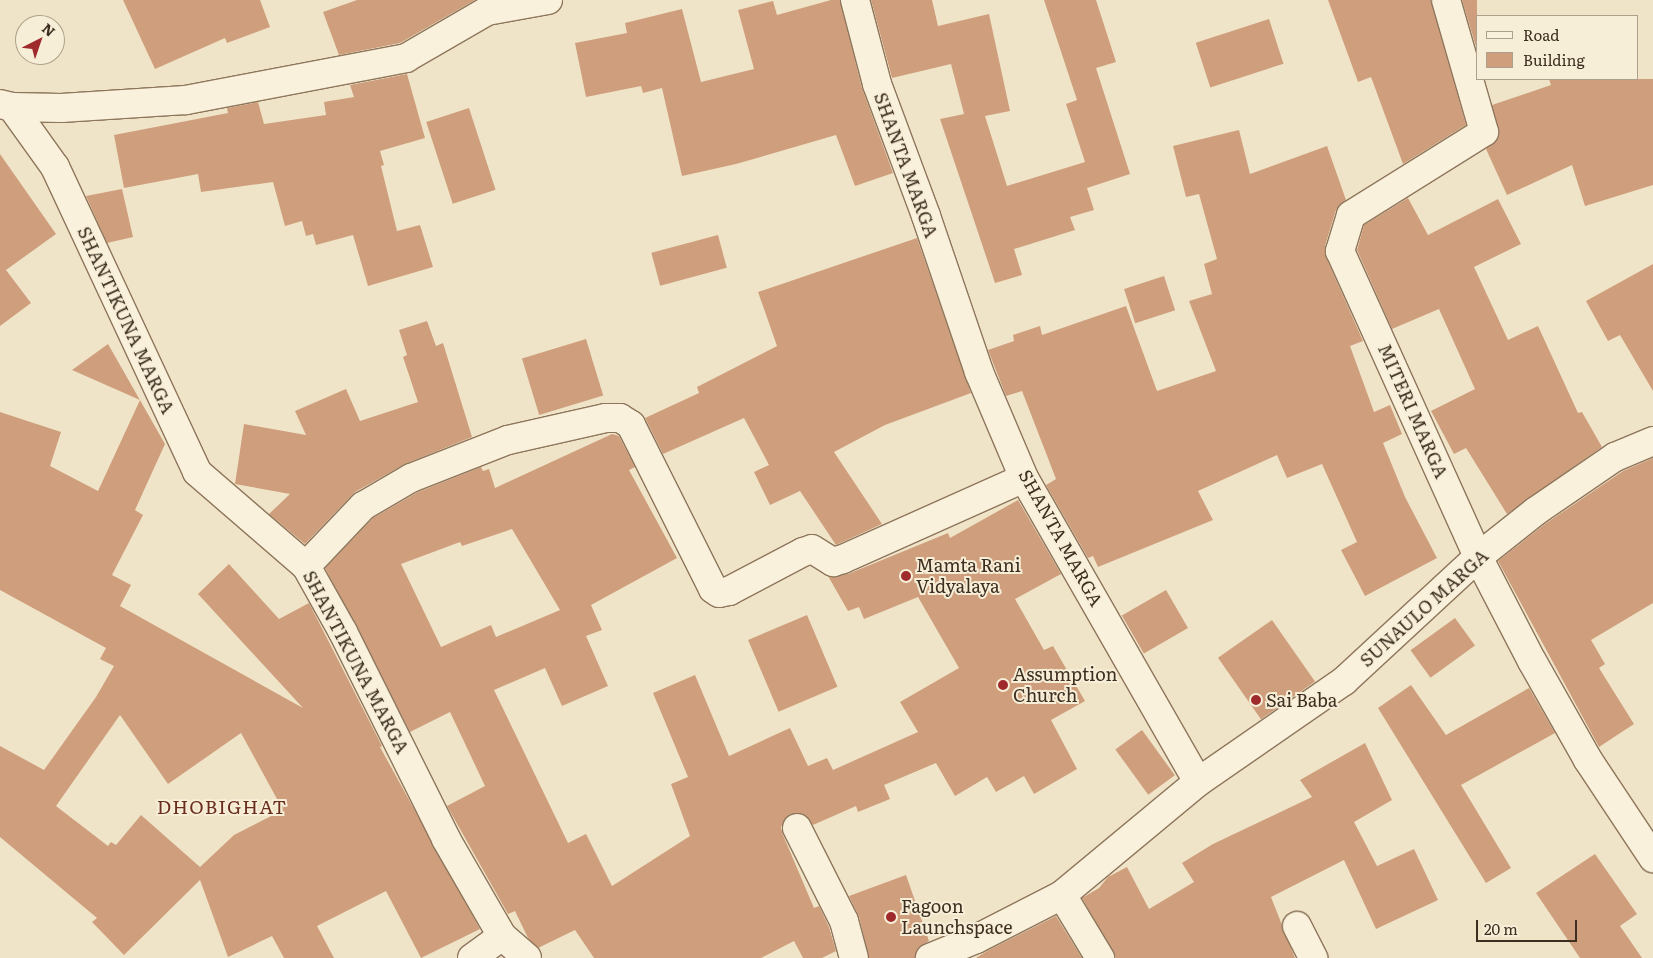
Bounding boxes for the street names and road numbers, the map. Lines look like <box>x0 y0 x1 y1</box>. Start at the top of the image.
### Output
street label: SHANTA MARGA <box>870 89 942 241</box>
street label: SHANTIKUNA MARGA <box>73 223 179 417</box>
street label: MITERI MARGA <box>1374 341 1452 481</box>
street label: SHANTA MARGA <box>1014 466 1108 610</box>
street label: SUNAULO MARGA <box>1355 545 1493 671</box>
street label: SHANTIKUNA MARGA <box>299 567 413 757</box>

